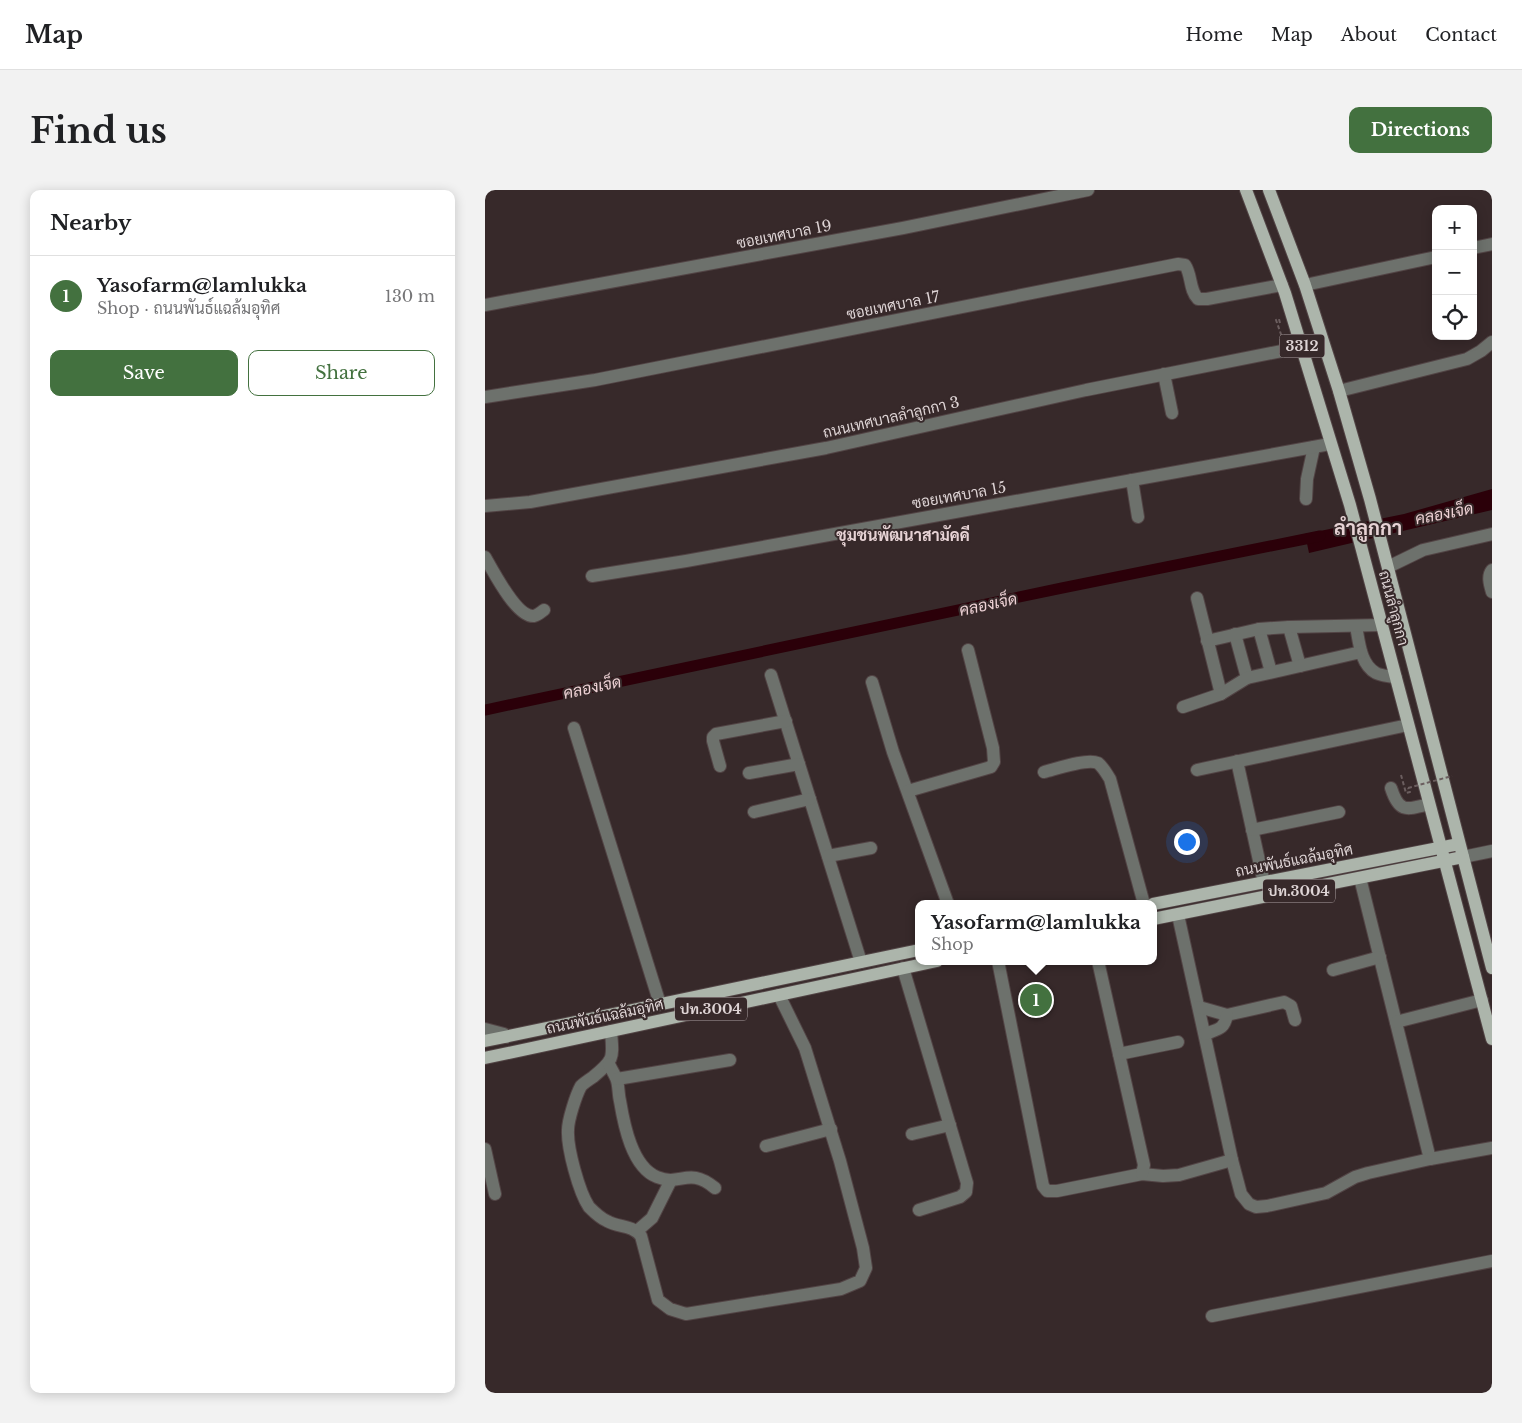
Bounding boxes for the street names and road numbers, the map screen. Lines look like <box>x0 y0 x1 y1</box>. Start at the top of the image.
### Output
street label: ซอยเทศบาล 19 <box>735 215 833 253</box>
street label: ซอยเทศบาล 17 <box>845 287 942 323</box>
road number: 3312 <box>1279 334 1325 358</box>
street label: ถนนเทศบาลลำลูกกา 3 <box>821 392 961 443</box>
street label: ซอยเทศบาล 15 <box>910 477 1008 513</box>
street label: ถนนลำลูกกา <box>1374 568 1413 648</box>
street label: ถนนพันธ์แฉล้มอุทิศ <box>1234 839 1355 883</box>
road number: ปท.3004 <box>1263 879 1335 902</box>
street label: ถนนพันธ์แฉล้มอุทิศ <box>545 994 666 1040</box>
road number: ปท.3004 <box>675 998 747 1021</box>

